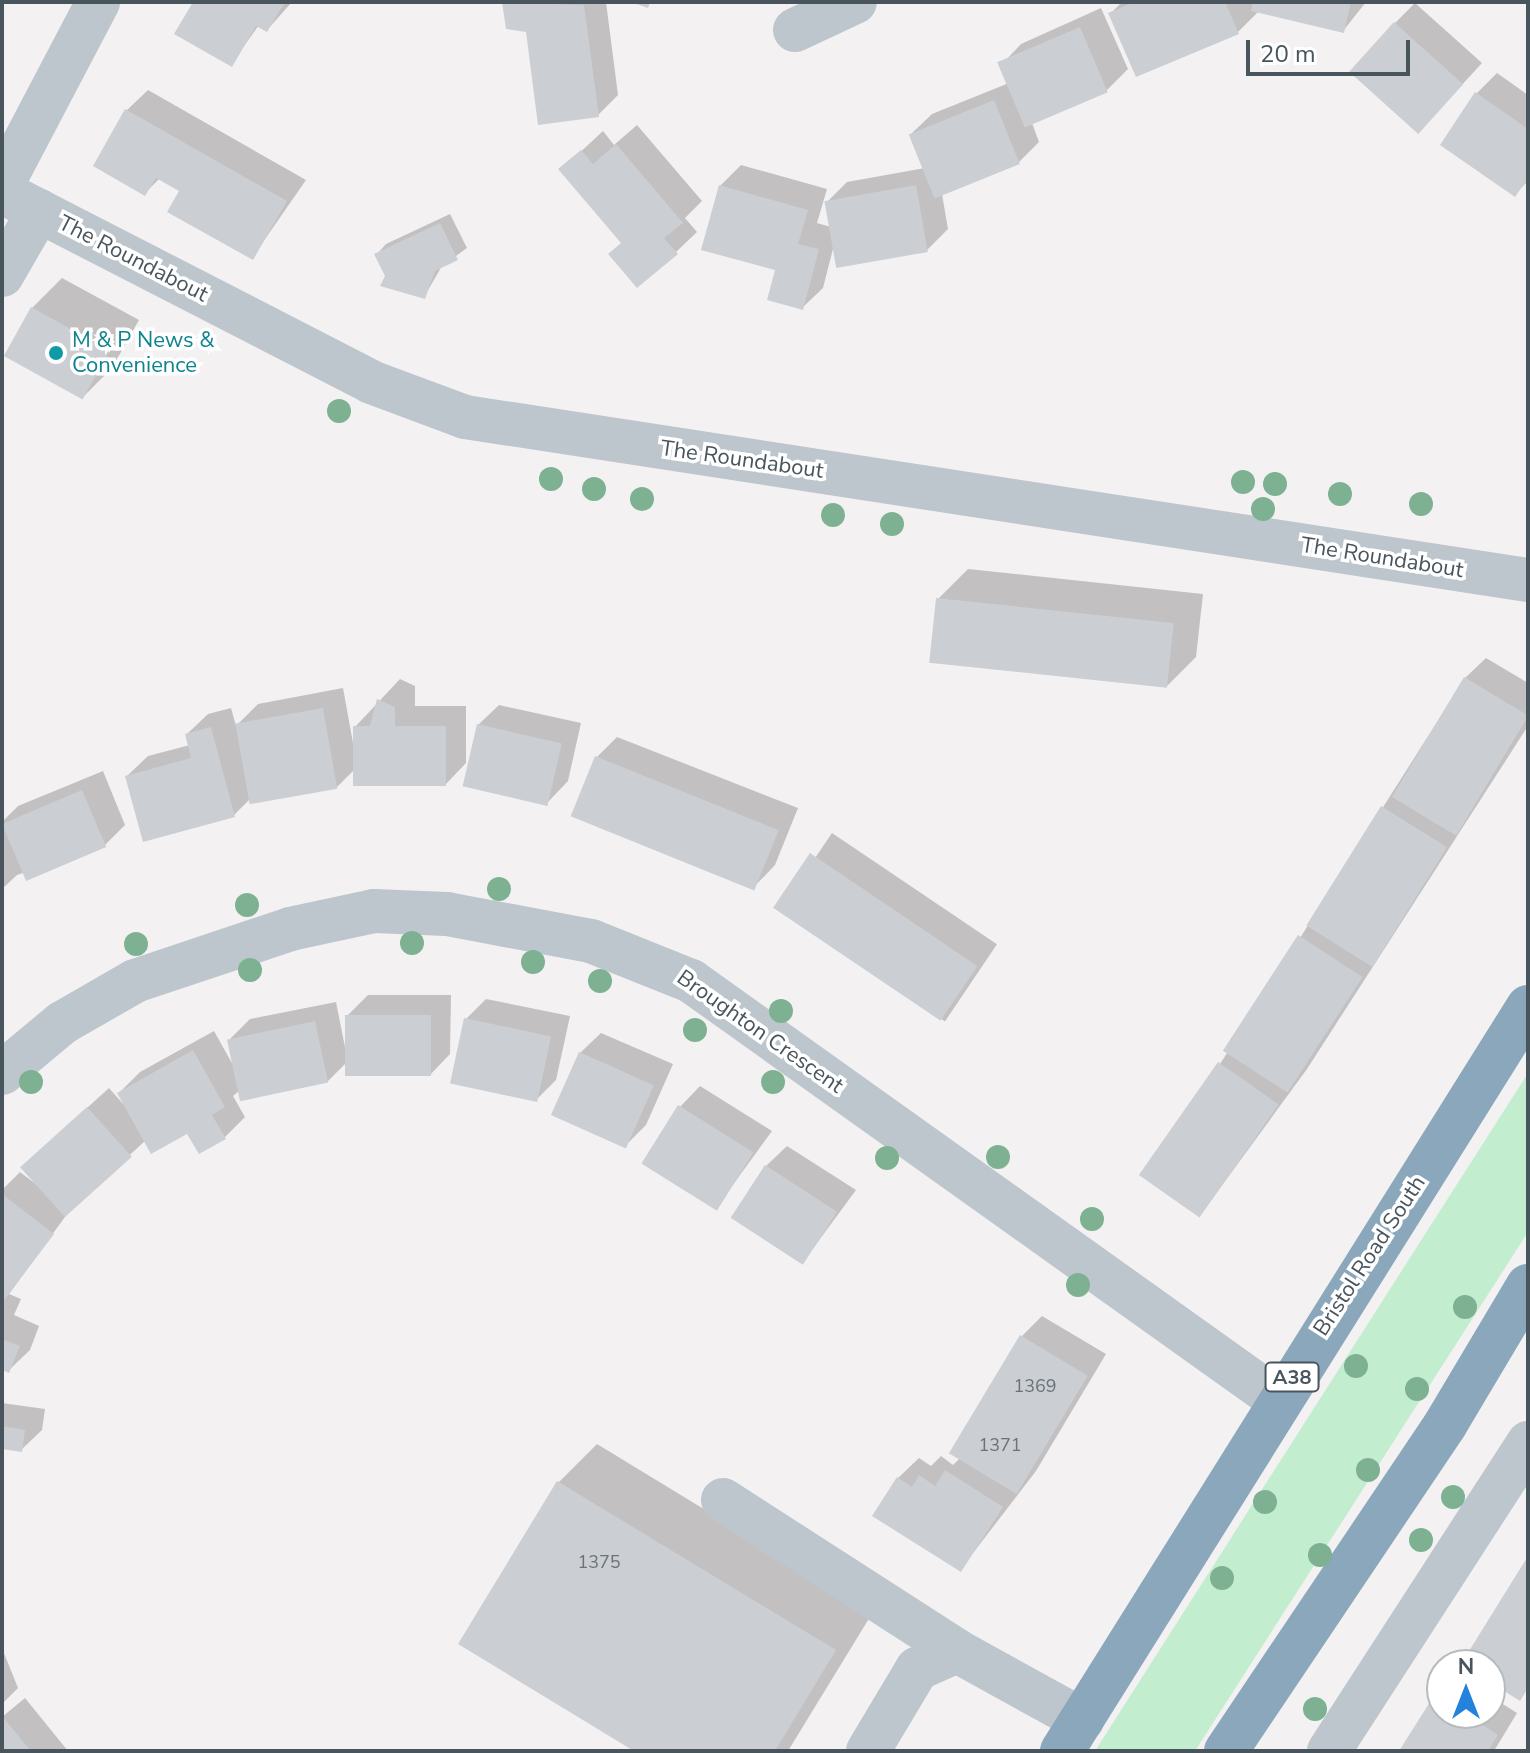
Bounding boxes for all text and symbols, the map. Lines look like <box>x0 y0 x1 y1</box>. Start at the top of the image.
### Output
scale bar <box>1250 24 1414 74</box>
text: 20 m <box>1260 38 1316 70</box>
street label: The Roundabout <box>54 210 212 308</box>
place label: M & P News & Convenience <box>72 327 215 378</box>
marker: M & P News & Convenience <box>47 344 65 362</box>
street label: The Roundabout <box>659 436 825 484</box>
street label: The Roundabout <box>1299 532 1465 584</box>
street label: Broughton Crescent <box>672 965 848 1099</box>
street label: Bristol Road South <box>1308 1171 1432 1341</box>
road number: A38 <box>1264 1361 1320 1393</box>
house number: 1369 <box>1013 1375 1057 1397</box>
house number: 1371 <box>978 1434 1022 1456</box>
house number: 1375 <box>577 1551 621 1573</box>
north arrow <box>1426 1649 1506 1729</box>
text: N <box>1458 1652 1474 1682</box>

